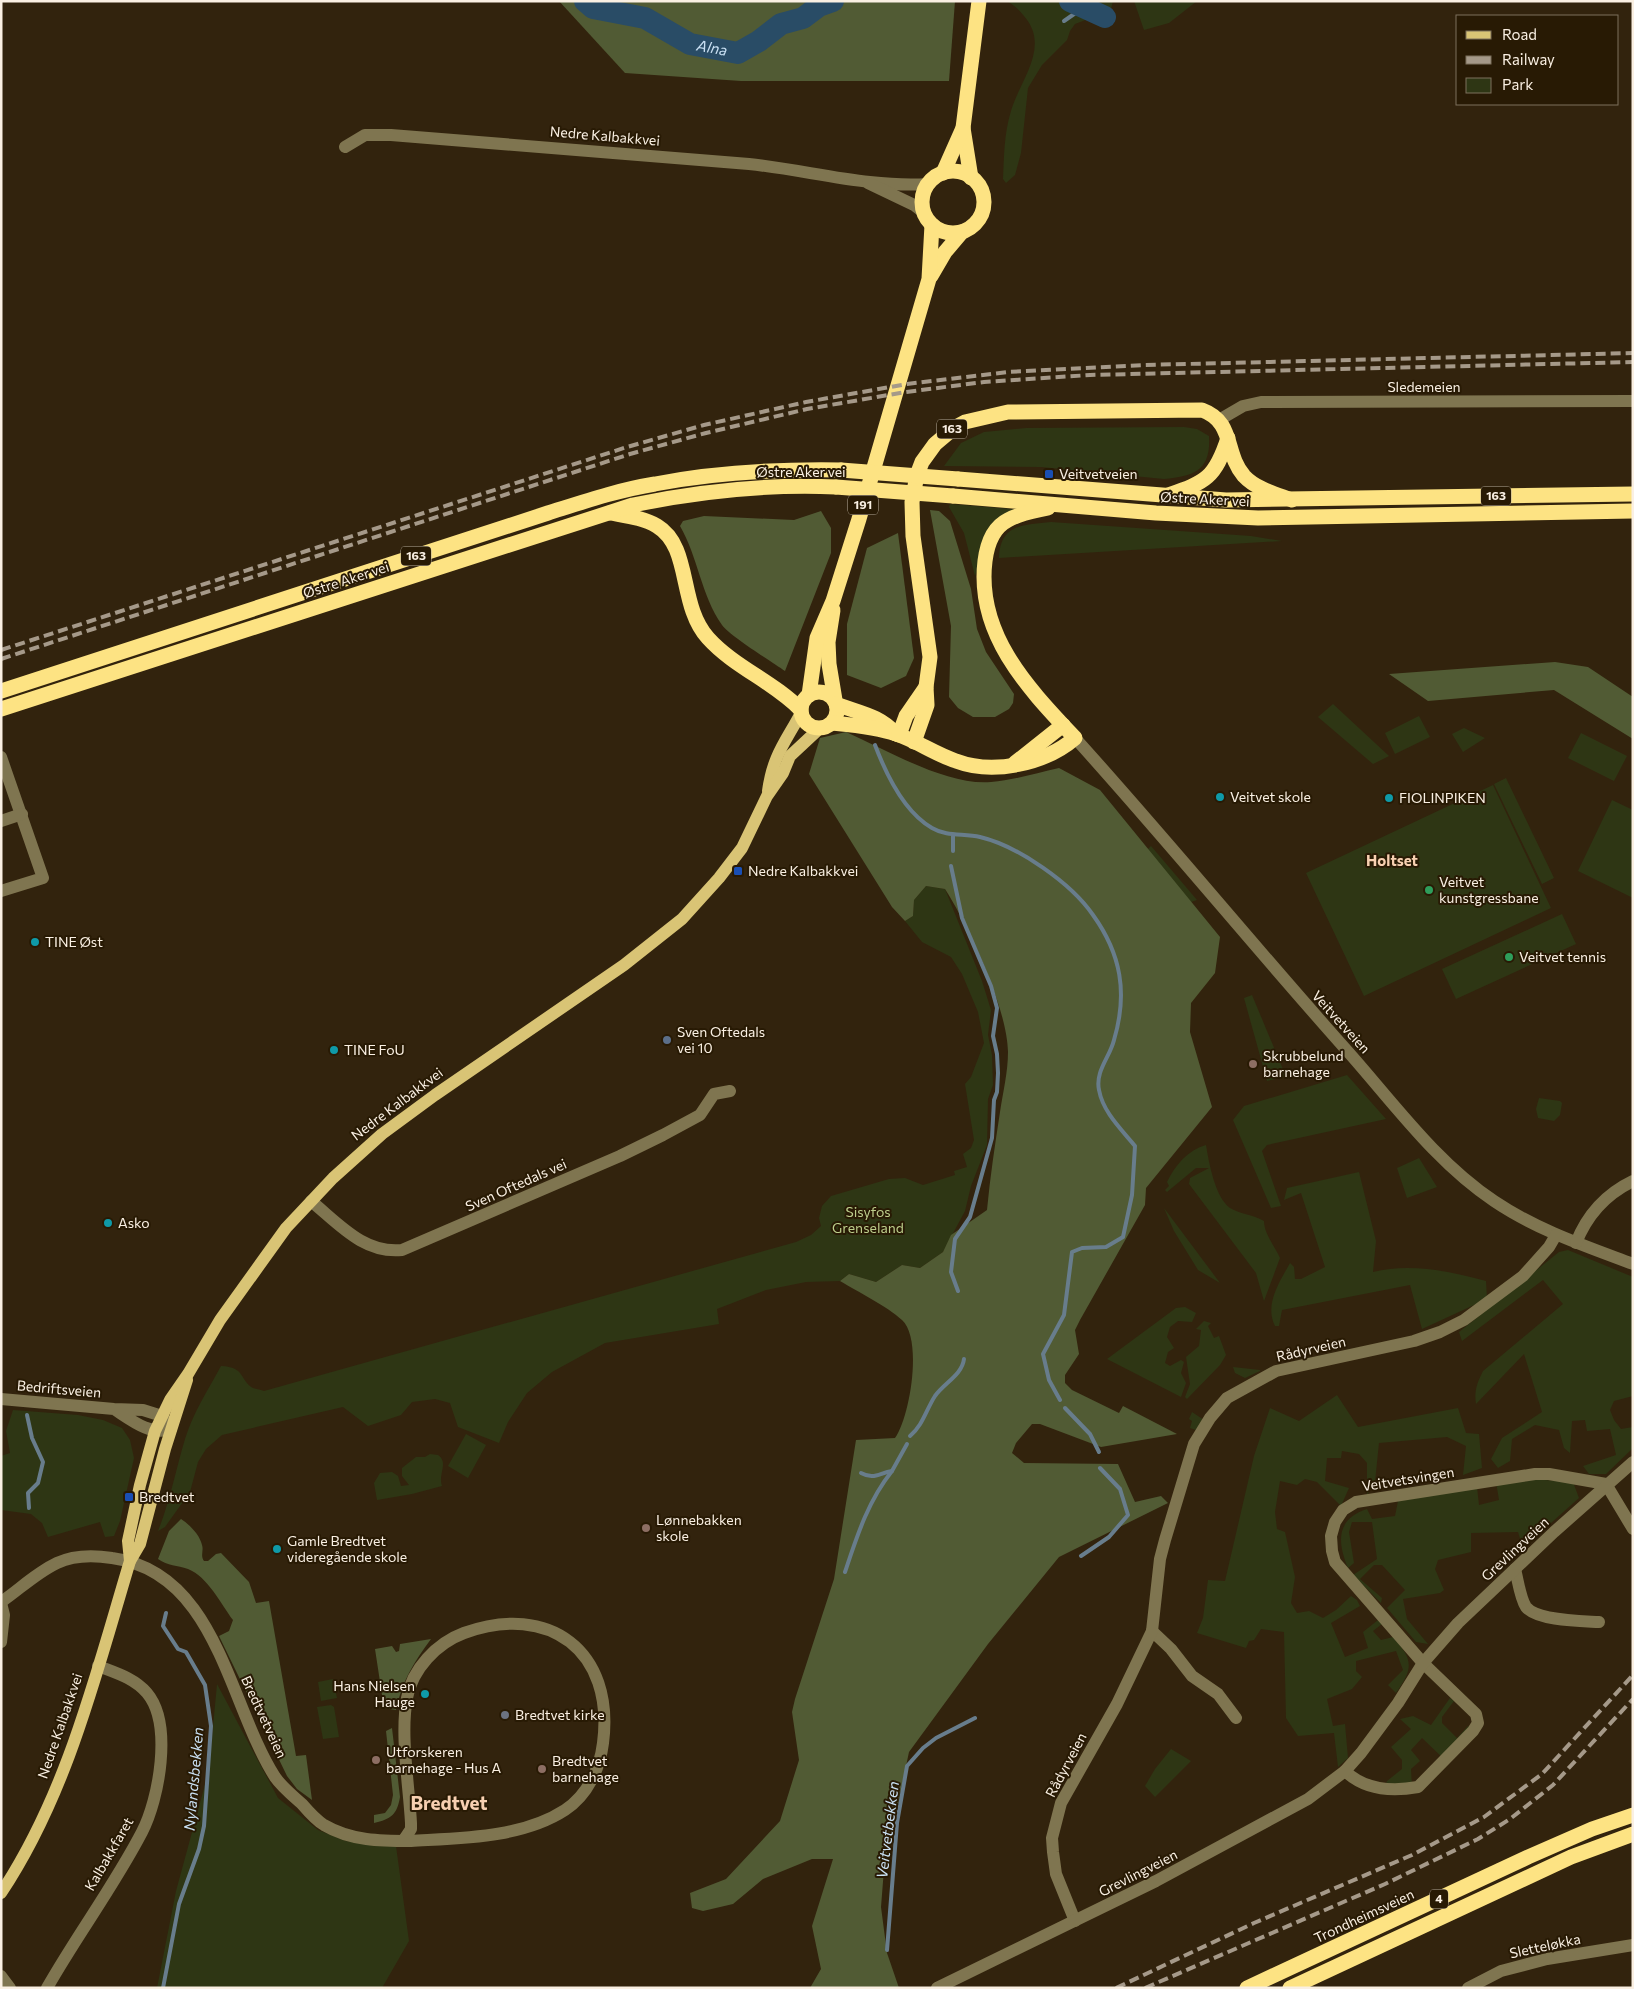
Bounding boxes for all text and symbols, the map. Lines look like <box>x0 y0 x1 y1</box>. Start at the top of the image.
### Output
legend <box>1456 15 1619 105</box>
text: Road <box>1502 25 1537 43</box>
water label: Alna <box>695 35 729 59</box>
text: Railway <box>1502 50 1555 68</box>
text: Park <box>1502 75 1533 93</box>
street label: Nedre Kalbakkvei <box>549 122 661 149</box>
street label: Sledemeien <box>1387 378 1461 395</box>
road number: 163 <box>937 419 967 438</box>
street label: Østre Aker vei <box>756 463 846 480</box>
place label: Veitvetveien <box>1059 465 1138 482</box>
marker: Veitvetveien <box>1043 468 1055 480</box>
road number: 163 <box>1481 486 1511 506</box>
street label: Østre Aker vei <box>1160 488 1250 509</box>
road number: 191 <box>848 496 878 514</box>
road number: 163 <box>401 546 431 566</box>
street label: Østre Aker vei <box>301 558 391 601</box>
place label: Veitvet skole <box>1230 788 1311 805</box>
place label: FIOLINPIKEN <box>1399 789 1486 806</box>
marker: Veitvet skole <box>1214 791 1226 803</box>
marker: FIOLINPIKEN <box>1383 792 1395 804</box>
district label: Holtset <box>1366 851 1418 869</box>
place label: Nedre Kalbakkvei <box>748 862 858 879</box>
marker: Nedre Kalbakkvei <box>732 865 744 877</box>
place label: Veitvet kunstgressbane <box>1439 873 1539 906</box>
marker: Veitvet kunstgressbane <box>1423 884 1435 896</box>
place label: TINE Øst <box>45 933 103 950</box>
marker: TINE Øst <box>29 936 41 948</box>
place label: Veitvet tennis <box>1519 948 1606 965</box>
marker: Veitvet tennis <box>1503 951 1515 963</box>
street label: Veitvetveien <box>1309 987 1374 1057</box>
place label: Sven Oftedals vei 10 <box>677 1023 765 1056</box>
marker: Sven Oftedals vei 10 <box>661 1034 673 1046</box>
place label: TINE FoU <box>344 1041 405 1058</box>
marker: TINE FoU <box>328 1044 340 1056</box>
place label: Skrubbelund barnehage <box>1263 1047 1344 1080</box>
marker: Skrubbelund barnehage <box>1247 1058 1259 1070</box>
street label: Nedre Kalbakkvei <box>347 1064 446 1144</box>
street label: Sven Oftedals vei <box>463 1155 569 1214</box>
park label: Sisyfos Grenseland <box>832 1203 904 1236</box>
place label: Asko <box>118 1214 150 1231</box>
marker: Asko <box>102 1217 114 1229</box>
street label: Rådyrveien <box>1274 1332 1347 1365</box>
street label: Bedriftsveien <box>16 1376 102 1401</box>
street label: Veitvetsvingen <box>1361 1463 1455 1494</box>
place label: Bredtvet <box>139 1488 195 1505</box>
marker: Bredtvet <box>123 1491 135 1503</box>
place label: Lønnebakken skole <box>656 1511 742 1544</box>
street label: Grevlingveien <box>1477 1513 1552 1584</box>
marker: Lønnebakken skole <box>640 1522 652 1534</box>
place label: Gamle Bredtvet videregående skole <box>287 1532 407 1565</box>
marker: Gamle Bredtvet videregående skole <box>271 1543 283 1555</box>
street label: Nedre Kalbakkvei <box>34 1671 86 1781</box>
street label: Bredtvetveien <box>238 1673 291 1761</box>
place label: Hans Nielsen Hauge <box>333 1677 415 1710</box>
marker: Hans Nielsen Hauge <box>419 1688 431 1700</box>
place label: Bredtvet kirke <box>515 1706 605 1723</box>
marker: Bredtvet kirke <box>499 1709 511 1721</box>
water label: Nylandsbekken <box>180 1726 207 1832</box>
street label: Rådyrveien <box>1041 1729 1090 1800</box>
place label: Utforskeren barnehage - Hus A <box>386 1743 501 1776</box>
place label: Bredtvet barnehage <box>552 1752 619 1785</box>
marker: Utforskeren barnehage - Hus A <box>370 1754 382 1766</box>
marker: Bredtvet barnehage <box>536 1763 548 1775</box>
water label: Veitvetbekken <box>872 1780 902 1880</box>
district label: Bredtvet <box>410 1791 488 1814</box>
street label: Kalbakkfaret <box>81 1814 137 1894</box>
street label: Grevlingveien <box>1096 1845 1180 1900</box>
street label: Trondheimsveien <box>1311 1885 1417 1946</box>
road number: 4 <box>1430 1890 1448 1908</box>
street label: Sletteløkka <box>1508 1930 1582 1961</box>

